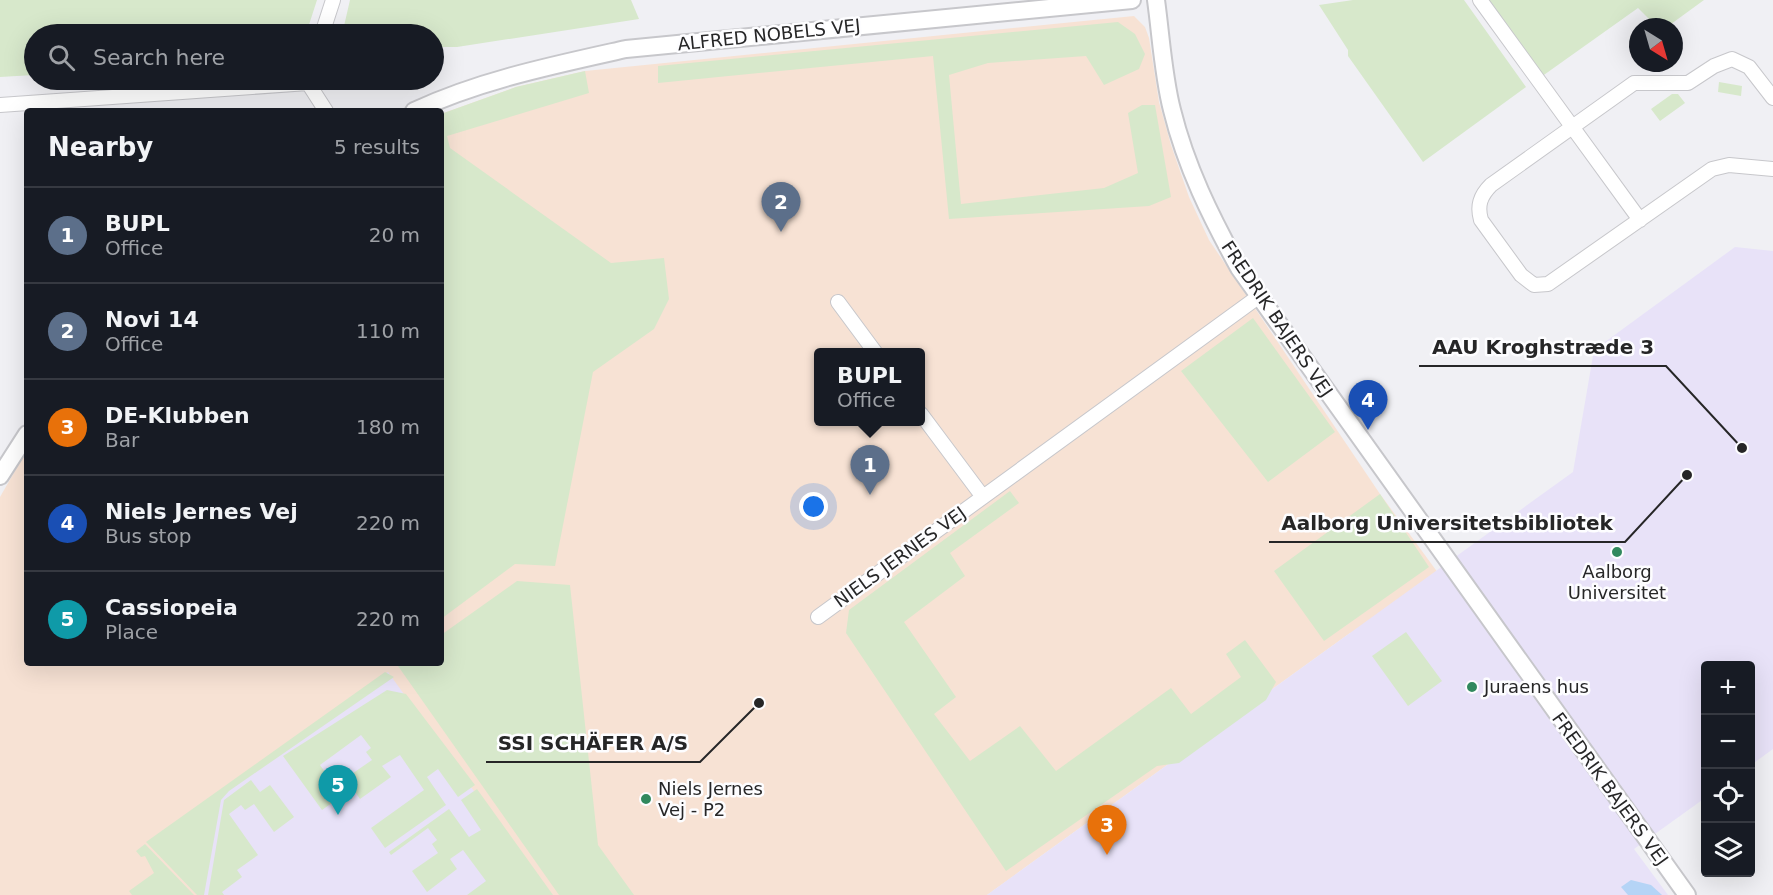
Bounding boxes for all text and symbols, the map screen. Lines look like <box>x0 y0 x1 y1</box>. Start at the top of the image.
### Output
street label: ALFRED NOBELS VEJ <box>677 14 861 55</box>
north arrow <box>1629 18 1683 72</box>
search box <box>24 24 444 90</box>
icon: search <box>45 41 78 74</box>
text: Search here <box>93 45 225 70</box>
text: Nearby <box>48 132 153 162</box>
text: 5 results <box>334 135 420 159</box>
pin: 2 <box>762 182 800 232</box>
text: BUPL <box>105 211 170 236</box>
text: 1 <box>61 223 74 247</box>
text: 20 m <box>369 223 420 247</box>
text: Office <box>105 236 163 260</box>
street label: FREDRIK BAJERS VEJ <box>1217 237 1337 401</box>
text: Novi 14 <box>105 307 199 332</box>
text: 2 <box>61 319 74 343</box>
text: 110 m <box>356 319 420 343</box>
callout: AAU Kroghstræde 3 <box>1419 328 1666 366</box>
text: Office <box>105 332 163 356</box>
text: AAU Kroghstræde 3 <box>1432 335 1654 359</box>
popup <box>814 348 925 426</box>
text: BUPL <box>837 363 902 388</box>
pin: 4 <box>1348 380 1388 430</box>
text: Office <box>837 388 896 412</box>
text: DE-Klubben <box>105 403 250 428</box>
text: 3 <box>61 415 74 439</box>
text: 180 m <box>356 415 420 439</box>
text: Bar <box>105 428 139 452</box>
pin: 1 <box>850 446 890 495</box>
your location <box>799 492 828 521</box>
text: Niels Jernes Vej <box>105 499 298 524</box>
street label: NIELS JERNES VEJ <box>830 502 970 611</box>
callout: Aalborg Universitetsbibliotek <box>1269 504 1625 542</box>
text: 4 <box>61 511 74 535</box>
text: 220 m <box>356 511 420 535</box>
text: Aalborg Universitetsbibliotek <box>1281 511 1613 535</box>
text: Bus stop <box>105 524 191 548</box>
marker: Aalborg Universitet <box>1610 545 1624 559</box>
place label: Aalborg Universitet <box>1568 561 1666 603</box>
text: Cassiopeia <box>105 595 238 620</box>
text: 5 <box>61 607 74 631</box>
text: 220 m <box>356 607 420 631</box>
text: Place <box>105 620 158 644</box>
map controls <box>1701 661 1755 877</box>
button: + <box>1701 661 1755 715</box>
place label: Juraens hus <box>1483 676 1589 697</box>
marker: Juraens hus <box>1465 680 1479 694</box>
street label: FREDRIK BAJERS VEJ <box>1548 708 1673 869</box>
button: − <box>1701 715 1755 769</box>
callout: SSI SCHÄFER A/S <box>486 724 700 762</box>
text: SSI SCHÄFER A/S <box>498 731 688 755</box>
pin: 5 <box>318 766 358 815</box>
button: locate <box>1701 769 1755 823</box>
place label: Niels Jernes Vej - P2 <box>658 778 763 820</box>
marker: Niels Jernes Vej - P2 <box>639 792 653 806</box>
pin: 3 <box>1088 806 1126 855</box>
button: layers <box>1701 823 1755 877</box>

